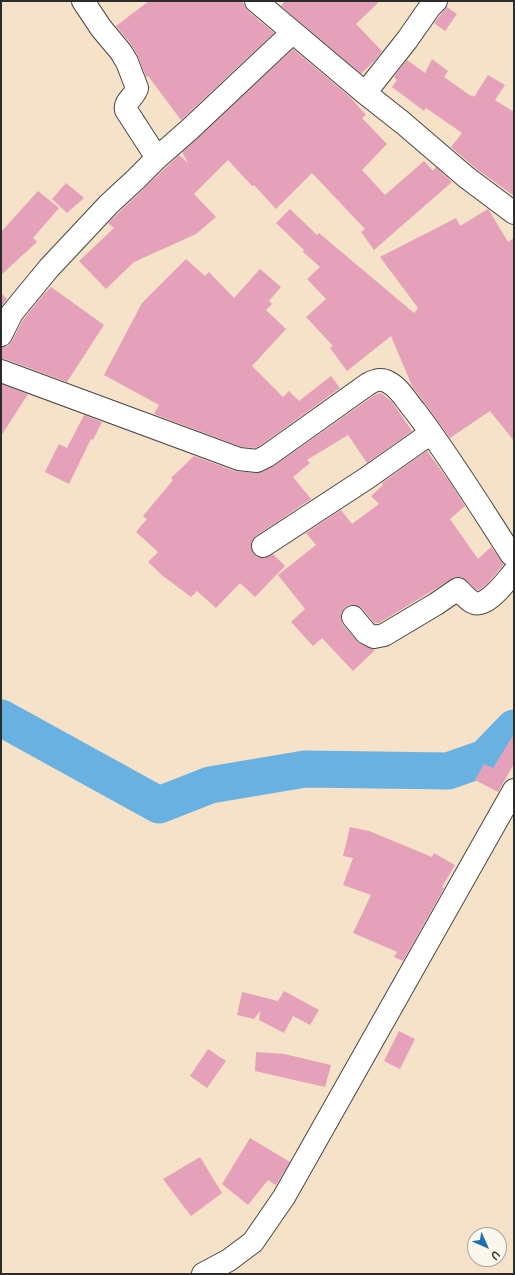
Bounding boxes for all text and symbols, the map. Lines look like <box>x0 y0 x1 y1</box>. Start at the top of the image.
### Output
north arrow <box>467 1227 507 1267</box>
text: U <box>488 1248 502 1262</box>

